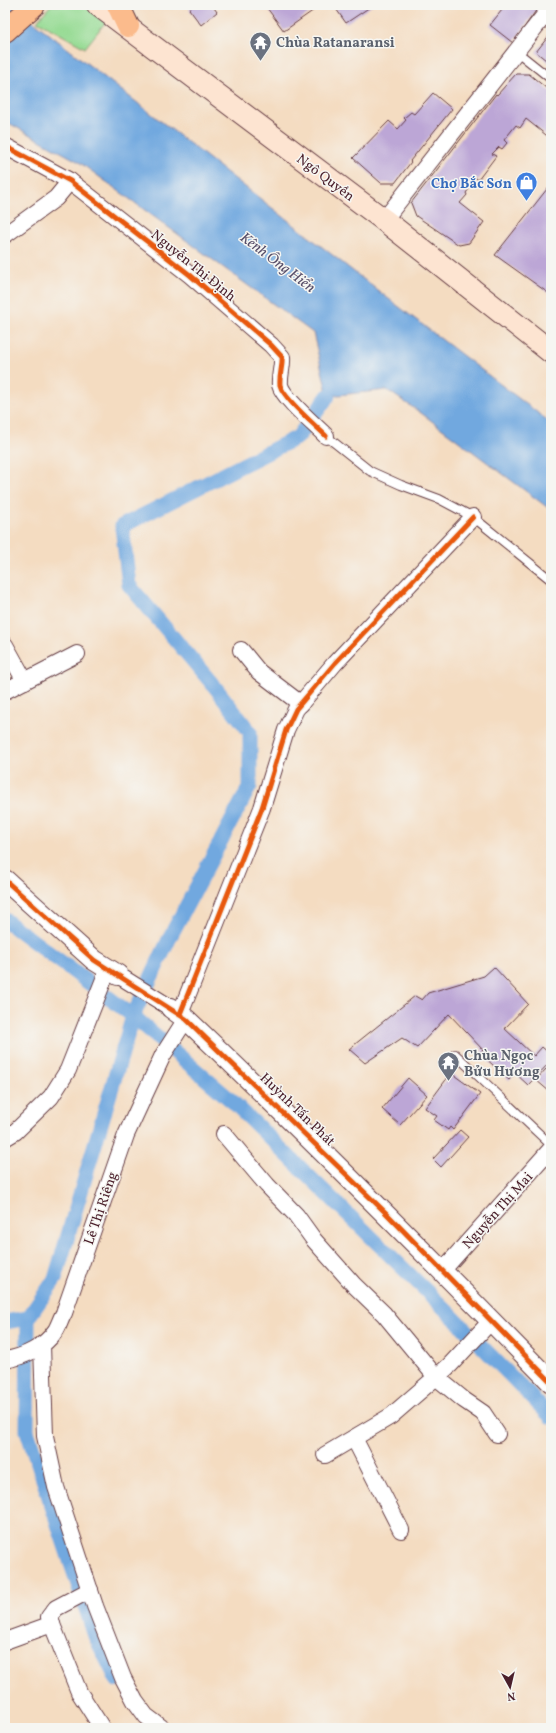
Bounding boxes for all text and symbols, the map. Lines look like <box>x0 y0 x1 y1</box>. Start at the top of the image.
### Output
temple icon: Chùa Ratanaransi <box>248 29 274 62</box>
place label: Chùa Ratanaransi <box>276 34 395 53</box>
street label: Ngô Quyền <box>292 150 358 206</box>
shop icon: Chợ Bắc Sơn <box>514 170 540 203</box>
place label: Chợ Bắc Sơn <box>431 175 512 194</box>
street label: Nguyễn Thị Định <box>147 226 240 306</box>
water label: Kênh Ông Hiển <box>235 228 319 299</box>
place label: Chùa Ngọc Bửu Hương <box>464 1047 540 1082</box>
temple icon: Chùa Ngọc Bửu Hương <box>435 1050 461 1083</box>
street label: Huỳnh Tấn Phát <box>255 1069 339 1151</box>
street label: Nguyễn Thị Mai <box>458 1168 538 1254</box>
street label: Lê Thị Riêng <box>80 1169 123 1248</box>
north arrow <box>490 1667 530 1707</box>
text: N <box>506 1687 516 1703</box>

